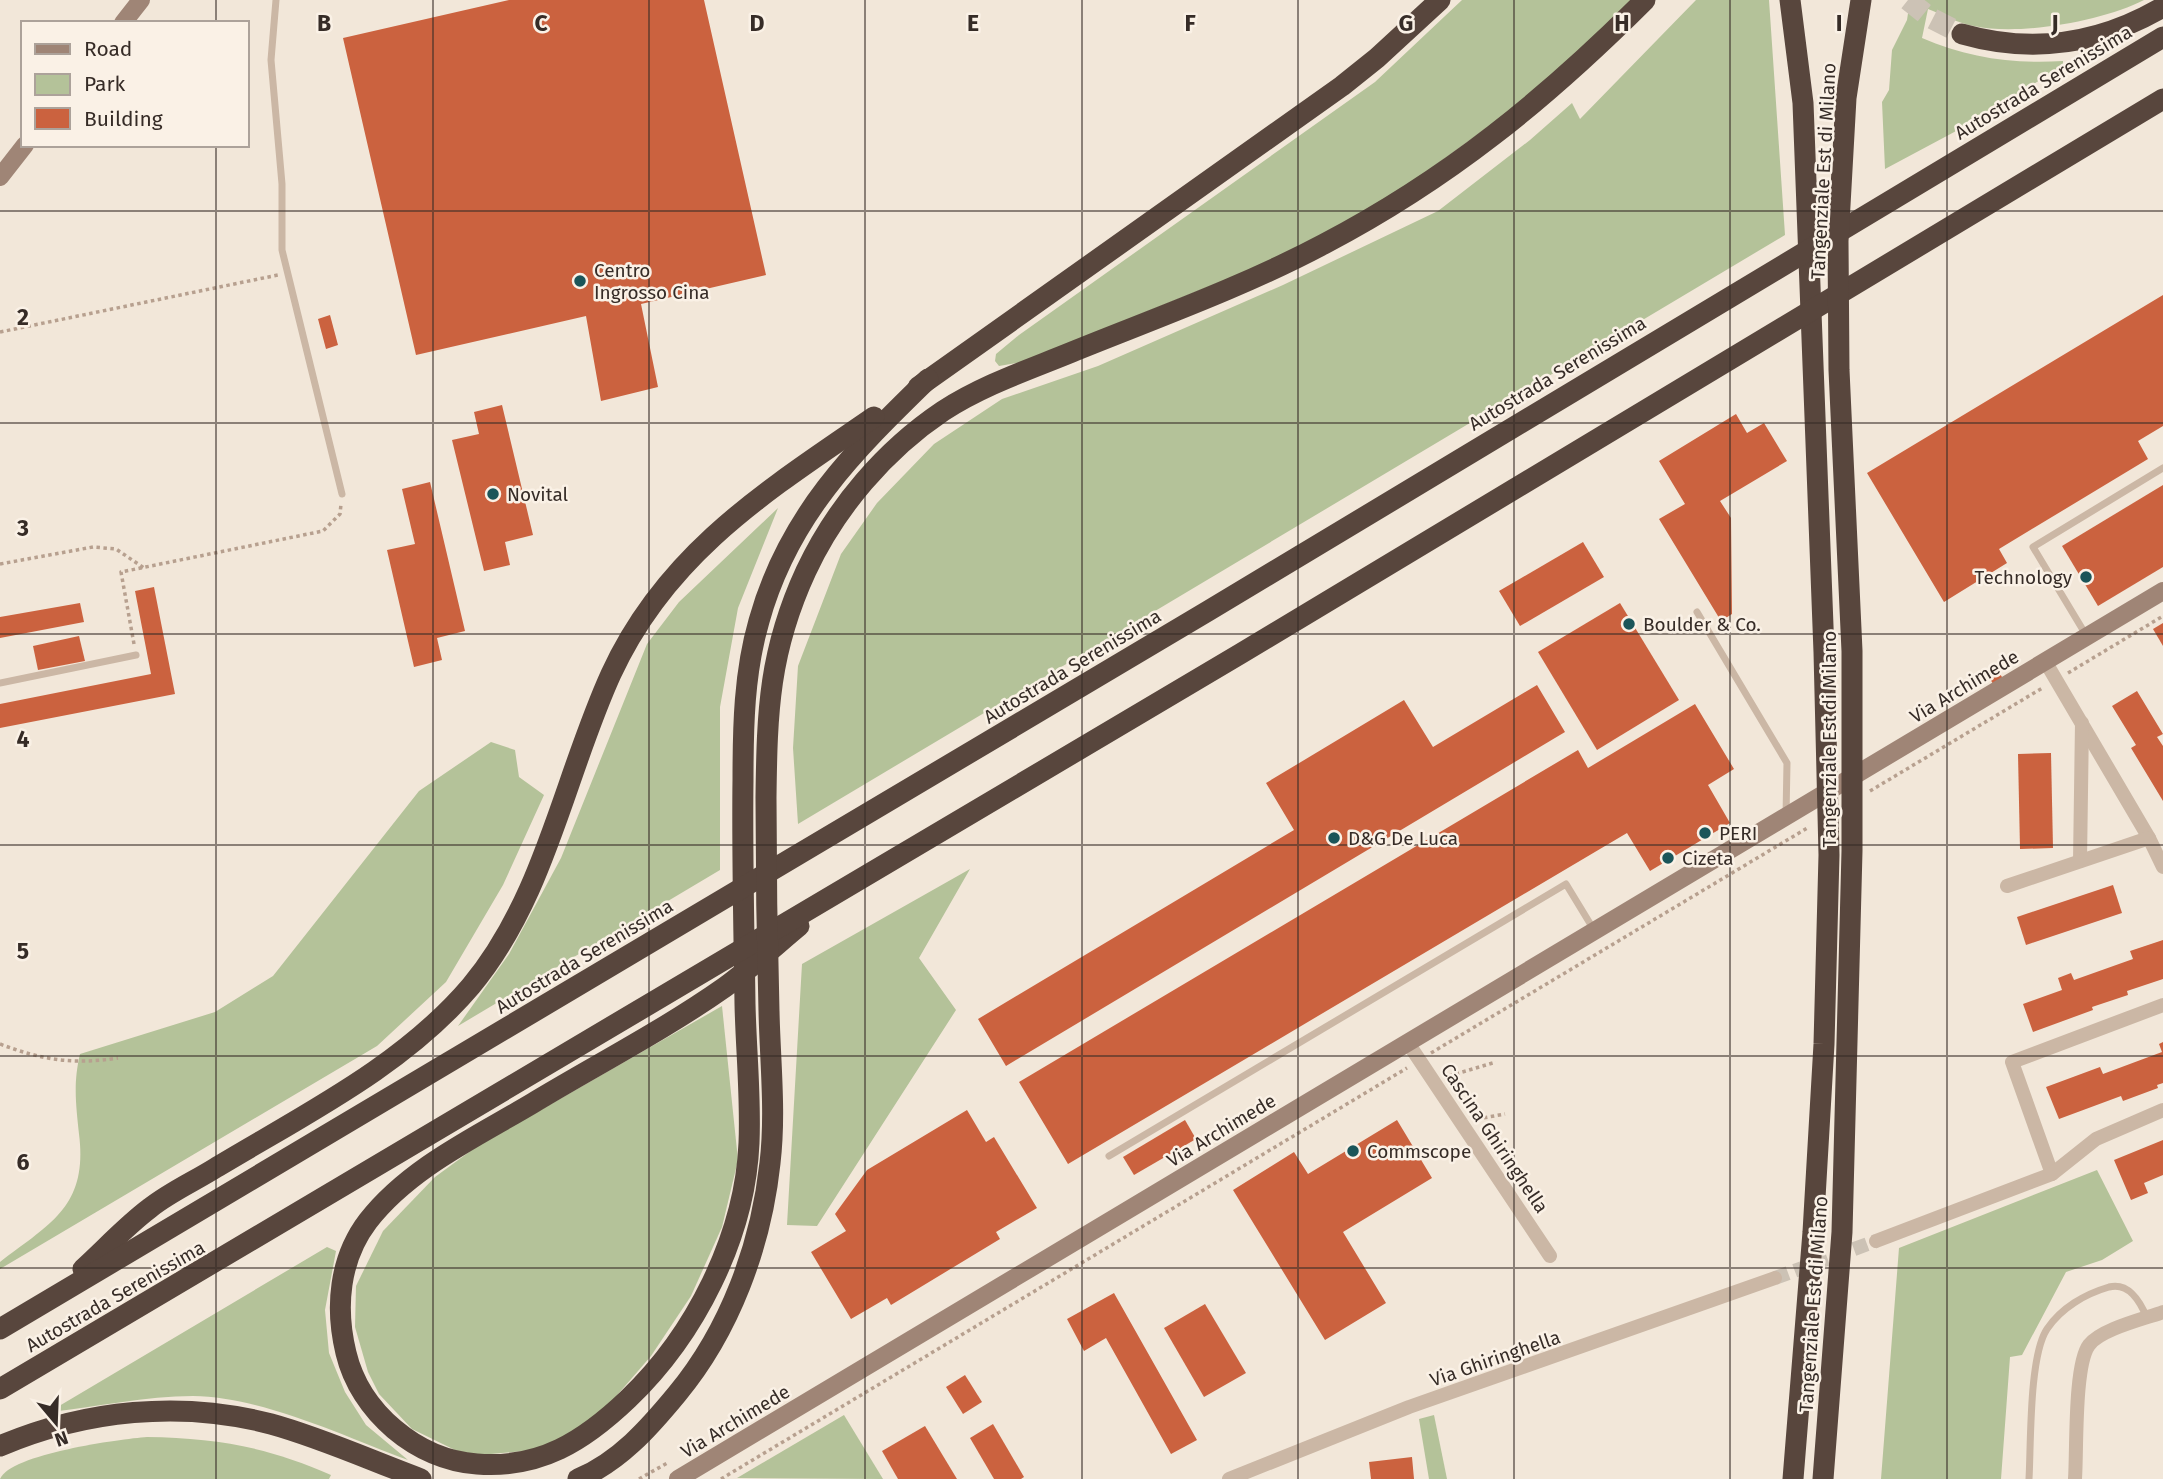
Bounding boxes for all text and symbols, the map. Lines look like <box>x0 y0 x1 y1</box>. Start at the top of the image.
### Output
text: B <box>317 9 331 37</box>
text: C <box>534 9 548 37</box>
text: D <box>750 9 765 37</box>
text: E <box>967 9 979 37</box>
text: F <box>1184 9 1196 37</box>
text: G <box>1399 9 1413 37</box>
text: H <box>1614 9 1630 37</box>
text: I <box>1836 9 1842 37</box>
text: J <box>2050 9 2059 37</box>
street label: Autostrada Serenissima <box>1950 20 2136 145</box>
legend <box>21 21 248 147</box>
text: Road <box>84 36 132 62</box>
street label: Tangenziale Est di Milano <box>1806 62 1841 280</box>
text: Park <box>84 71 126 97</box>
text: Building <box>84 106 163 132</box>
place label: Centro Ingrosso Cina <box>594 259 710 304</box>
marker: Centro Ingrosso Cina <box>572 273 588 289</box>
text: 2 <box>17 303 29 331</box>
street label: Autostrada Serenissima <box>1464 311 1650 436</box>
place label: Novital <box>507 483 569 506</box>
marker: Novital <box>485 486 501 502</box>
text: 3 <box>16 514 29 542</box>
place label: Technology <box>1975 566 2073 589</box>
marker: Technology <box>2078 569 2094 585</box>
street label: Autostrada Serenissima <box>979 604 1165 729</box>
place label: Boulder & Co. <box>1643 613 1761 636</box>
marker: Boulder & Co. <box>1621 616 1637 632</box>
street label: Tangenziale Est di Milano <box>1818 631 1841 847</box>
street label: Via Archimede <box>1906 645 2023 728</box>
text: 4 <box>17 725 30 753</box>
place label: PERI <box>1719 822 1757 845</box>
marker: PERI <box>1697 825 1713 841</box>
place label: D&G De Luca <box>1348 827 1458 850</box>
marker: D&G De Luca <box>1326 830 1342 846</box>
place label: Cizeta <box>1682 847 1734 870</box>
marker: Cizeta <box>1660 850 1676 866</box>
street label: Autostrada Serenissima <box>491 894 677 1019</box>
text: 5 <box>17 937 29 965</box>
street label: Cascina Ghiringhella <box>1436 1059 1553 1217</box>
street label: Via Archimede <box>1163 1089 1280 1172</box>
place label: Commscope <box>1367 1140 1471 1163</box>
marker: Commscope <box>1345 1143 1361 1159</box>
text: 6 <box>17 1148 30 1176</box>
street label: Tangenziale Est di Milano <box>1794 1195 1833 1413</box>
street label: Autostrada Serenissima <box>22 1236 209 1357</box>
street label: Via Ghiringhella <box>1427 1325 1563 1392</box>
street label: Via Archimede <box>677 1380 794 1463</box>
north arrow <box>21 1388 91 1458</box>
text: N <box>52 1426 71 1452</box>

